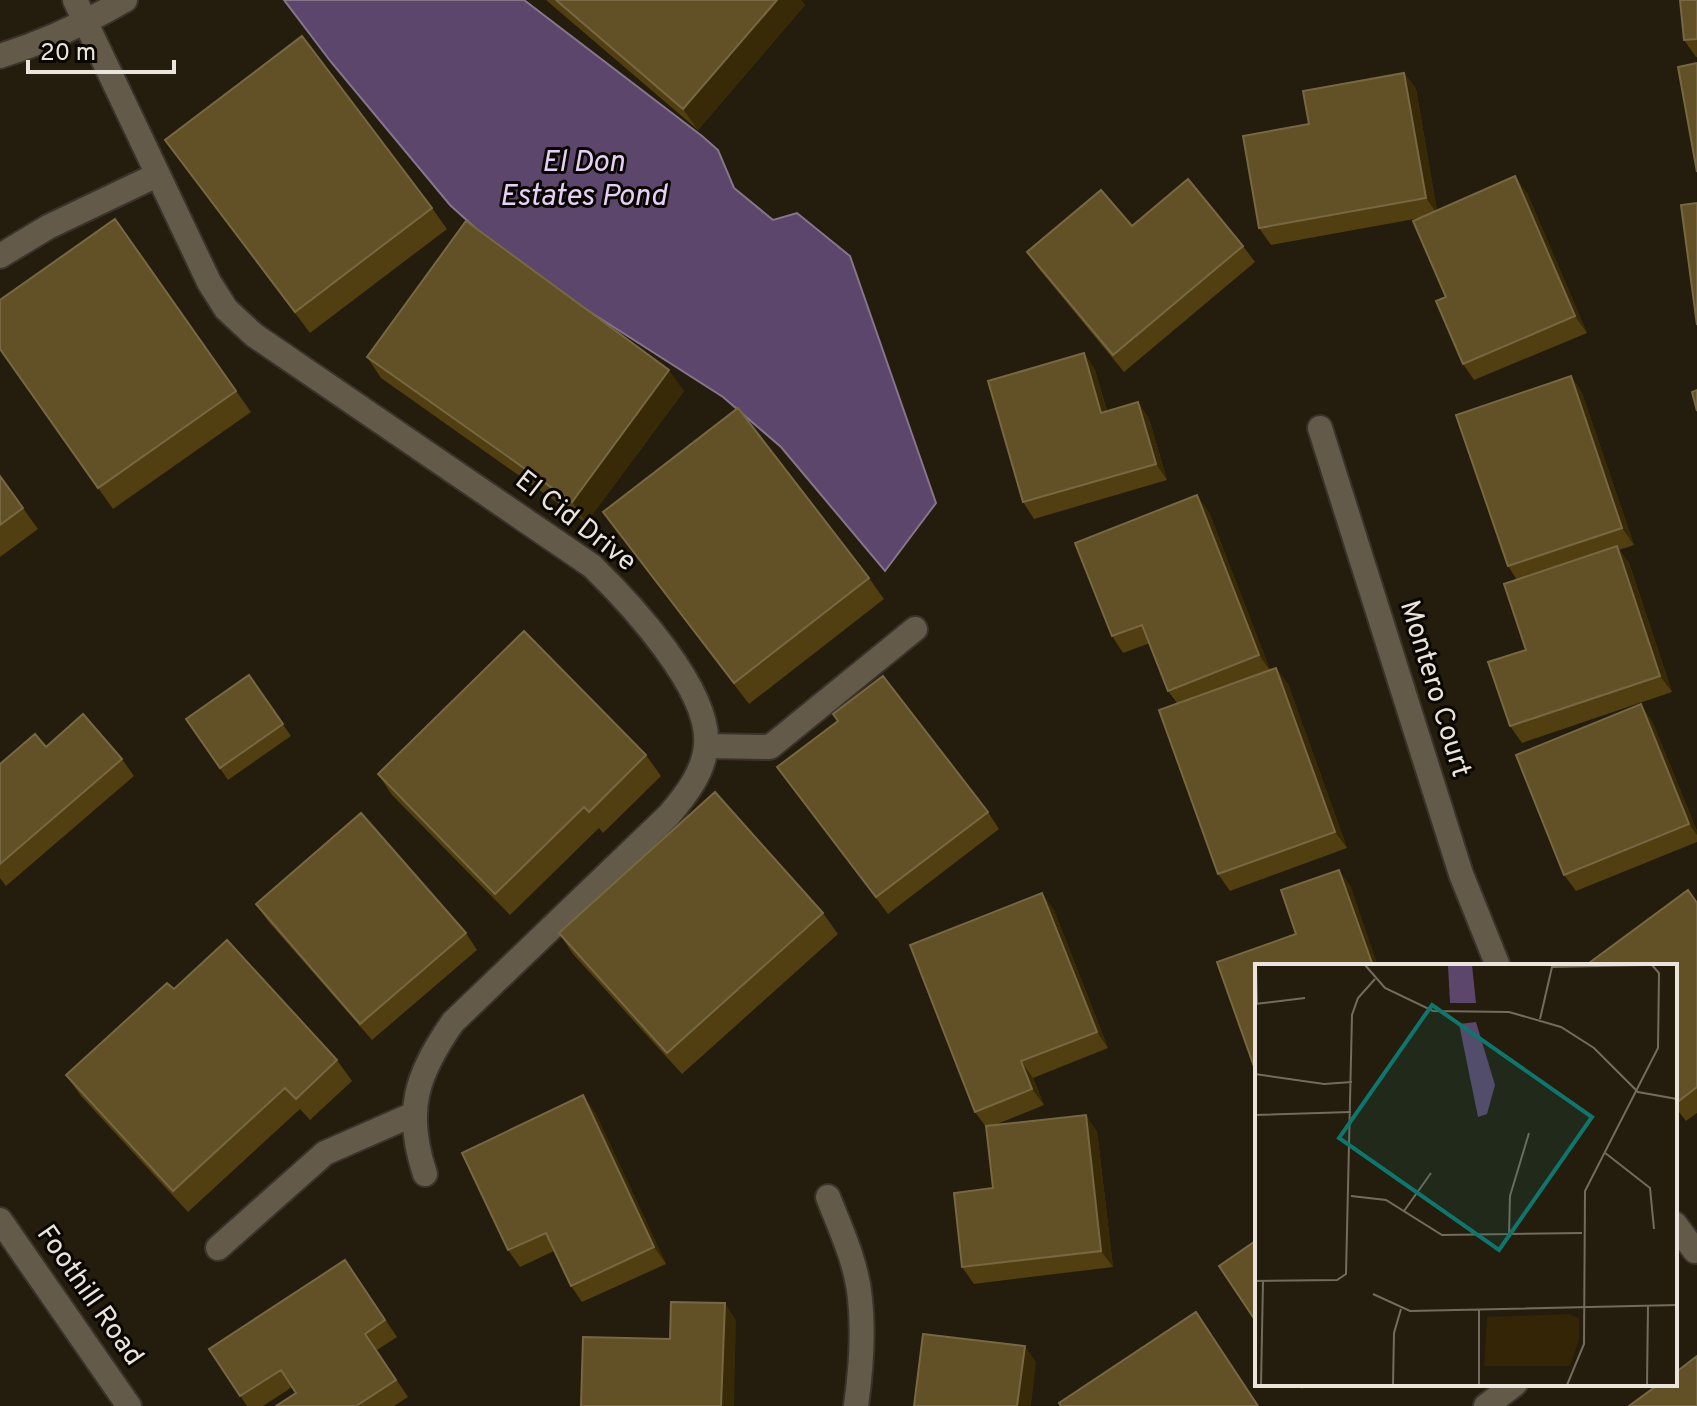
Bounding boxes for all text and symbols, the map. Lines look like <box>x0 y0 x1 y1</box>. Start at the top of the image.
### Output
scale bar <box>28 24 174 74</box>
text: 20 m <box>40 39 96 69</box>
water label: El Don Estates Pond <box>499 145 668 216</box>
street label: El Cid Drive <box>507 463 643 581</box>
street label: Montero Court <box>1390 596 1478 782</box>
inset map <box>1255 964 1677 1386</box>
street label: Foothill Road <box>27 1219 151 1373</box>

